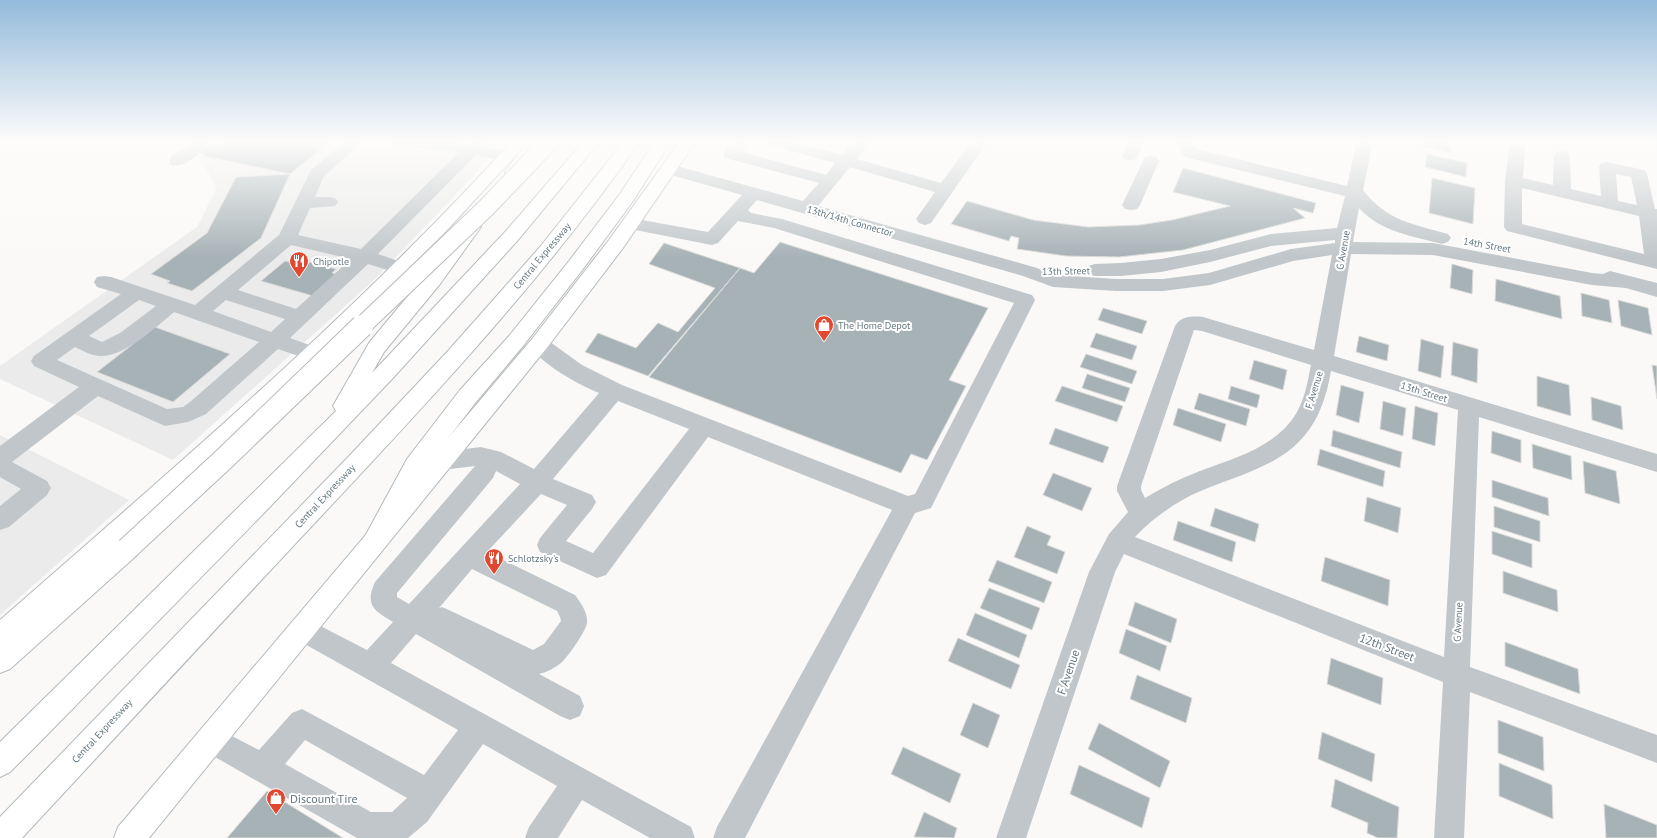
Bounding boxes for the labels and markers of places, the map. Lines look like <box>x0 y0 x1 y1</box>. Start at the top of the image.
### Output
restaurant icon: Chipotle <box>288 250 310 278</box>
place label: Chipotle <box>313 255 349 268</box>
shop icon: The Home Depot <box>813 314 835 342</box>
place label: The Home Depot <box>838 319 911 332</box>
restaurant icon: Schlotzsky's <box>483 547 505 575</box>
place label: Schlotzsky's <box>508 552 559 565</box>
shop icon: Discount Tire <box>265 787 287 815</box>
place label: Discount Tire <box>290 791 358 806</box>

